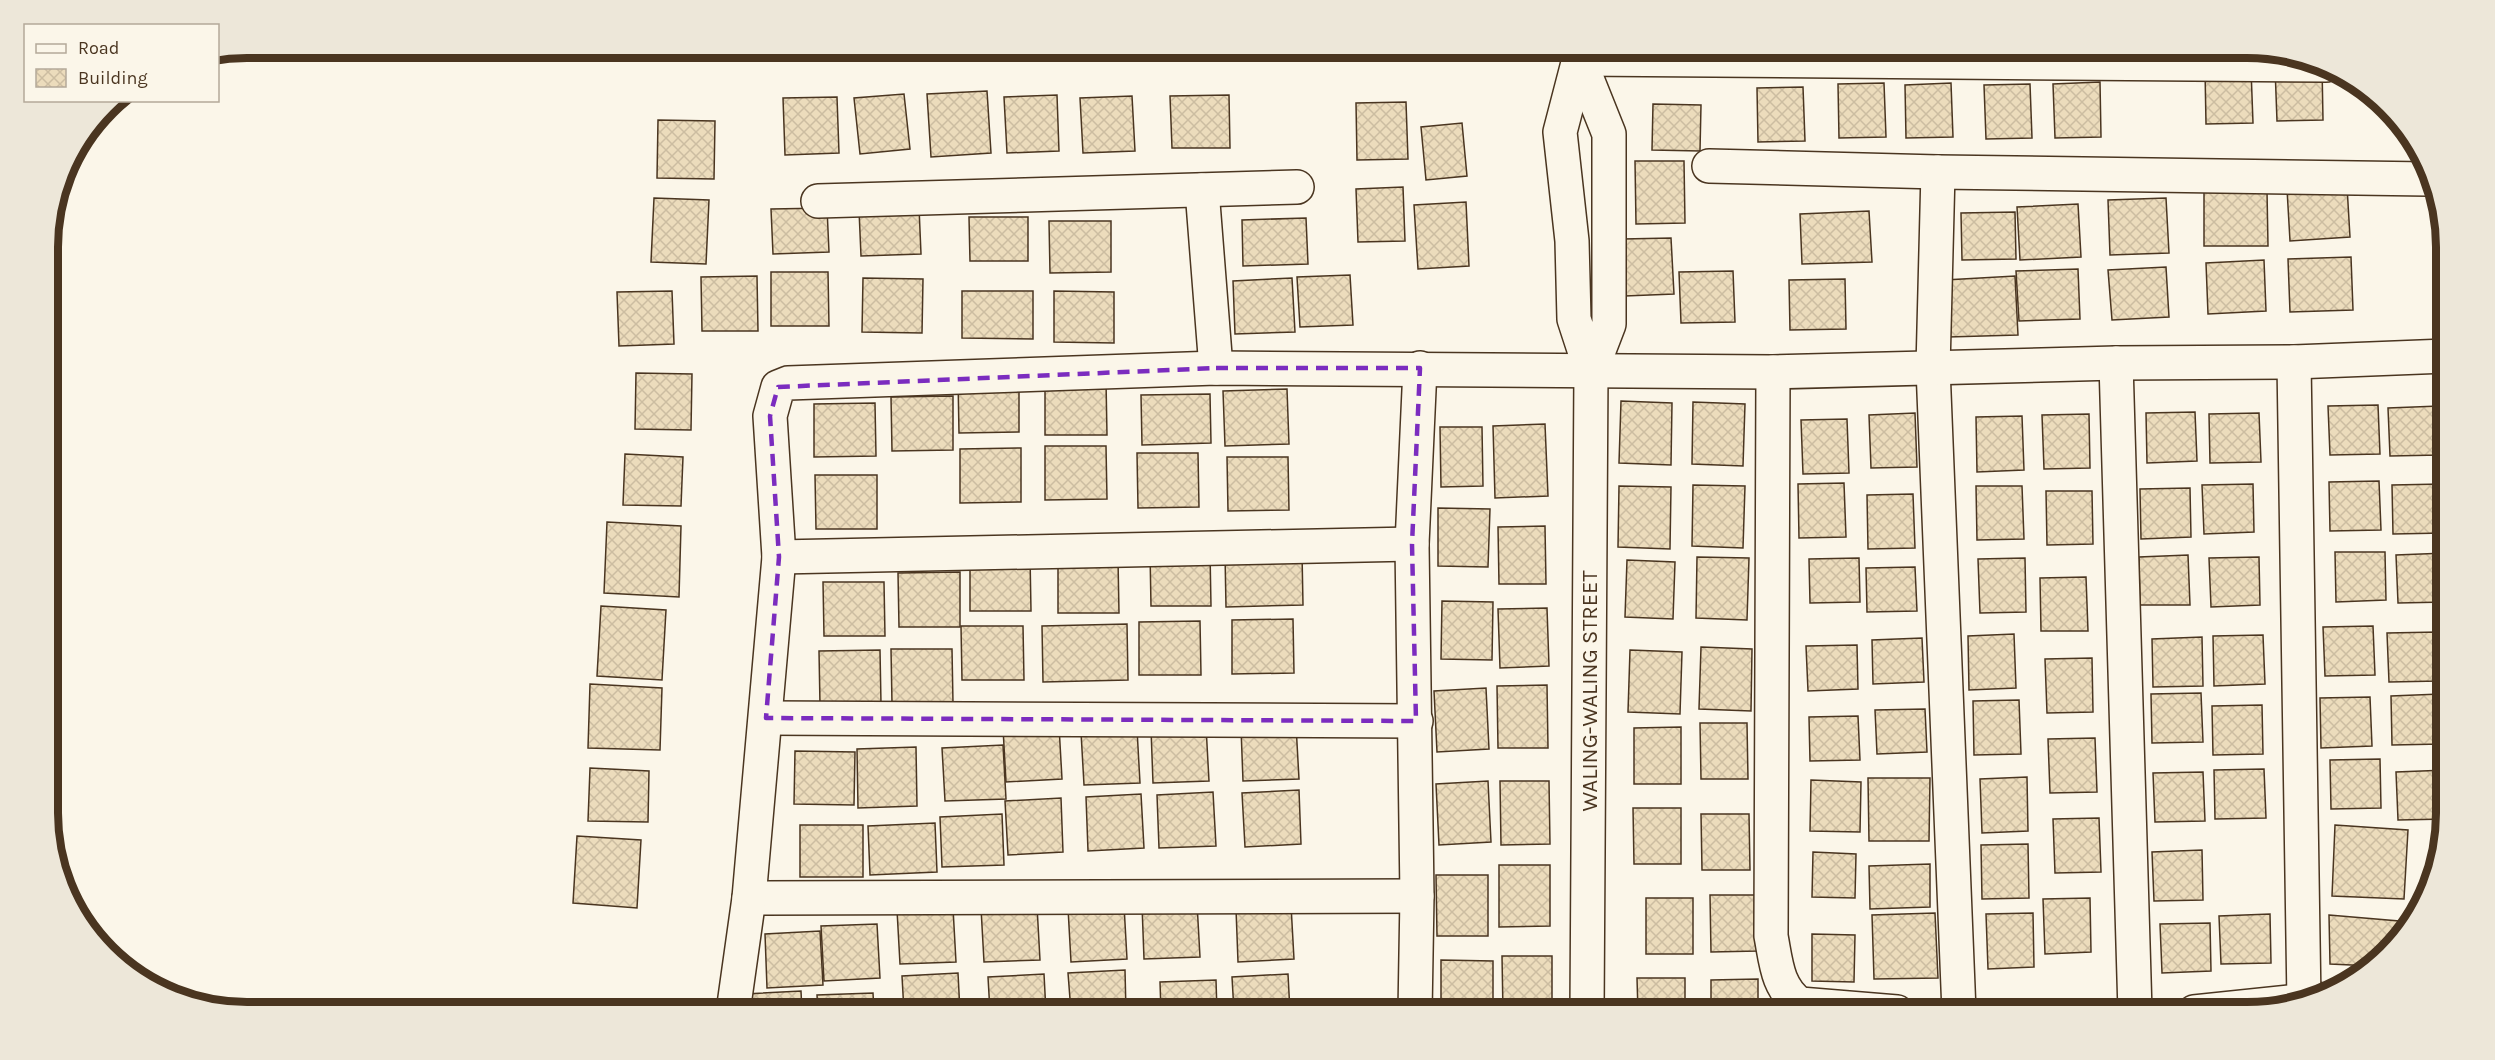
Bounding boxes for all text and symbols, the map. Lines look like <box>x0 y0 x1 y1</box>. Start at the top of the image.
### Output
legend <box>24 24 219 102</box>
text: Road <box>78 37 119 59</box>
text: Building <box>78 67 148 89</box>
street label: WALING-WALING STREET <box>1577 571 1603 811</box>

